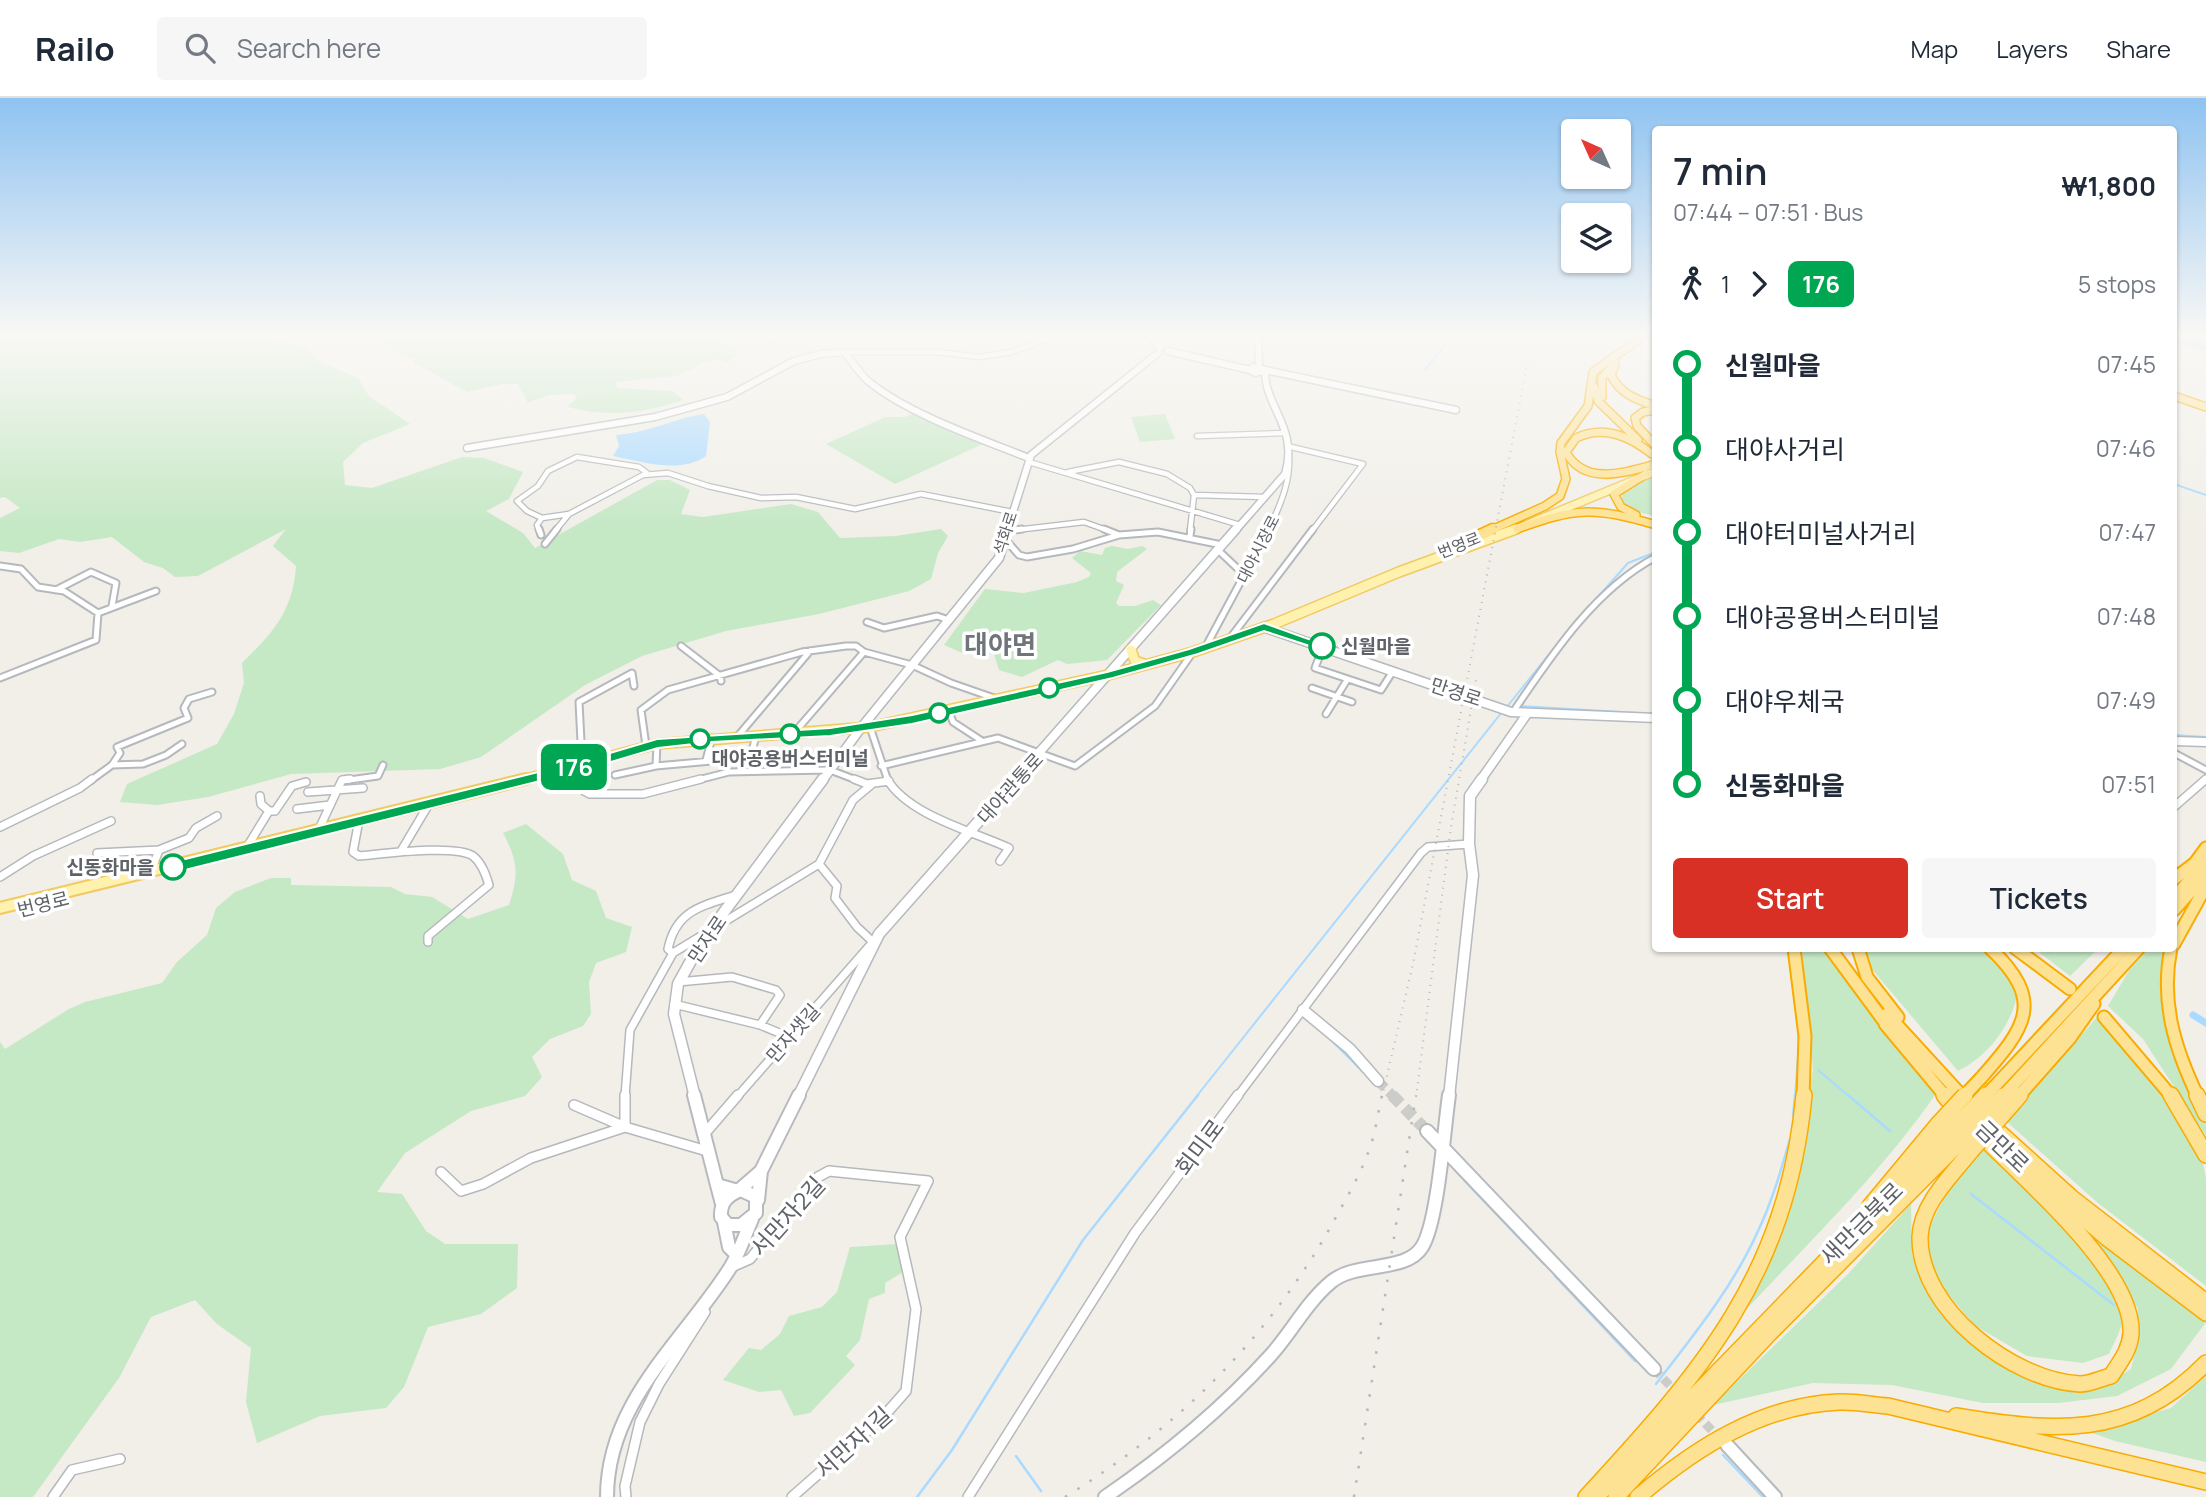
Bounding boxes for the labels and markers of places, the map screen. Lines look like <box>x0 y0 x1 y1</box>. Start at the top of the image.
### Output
marker: 신월마을 <box>1309 633 1335 659</box>
place label: 신월마을 <box>1341 633 1411 659</box>
unlabelled marker <box>1039 678 1059 698</box>
unlabelled marker <box>929 703 949 723</box>
marker: 대야공용버스터미널 <box>780 724 800 744</box>
unlabelled marker <box>690 729 710 749</box>
place label: 대야공용버스터미널 <box>711 745 869 771</box>
place label: 신동화마을 <box>67 854 154 880</box>
marker: 신동화마을 <box>160 854 186 880</box>

